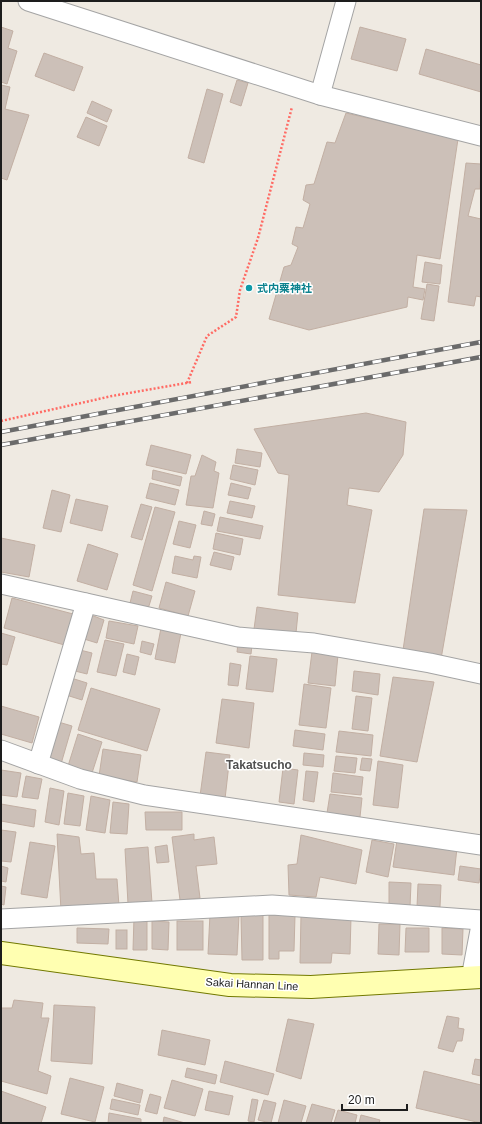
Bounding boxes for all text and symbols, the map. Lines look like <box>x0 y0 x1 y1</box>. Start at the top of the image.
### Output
place label: 式内粟神社 <box>257 282 312 294</box>
marker: 式内粟神社 <box>244 283 254 293</box>
district label: Takatsucho <box>226 758 292 772</box>
street label: Sakai Hannan Line <box>205 976 299 992</box>
scale bar <box>342 1086 407 1112</box>
text: 20 m <box>348 1093 375 1107</box>

